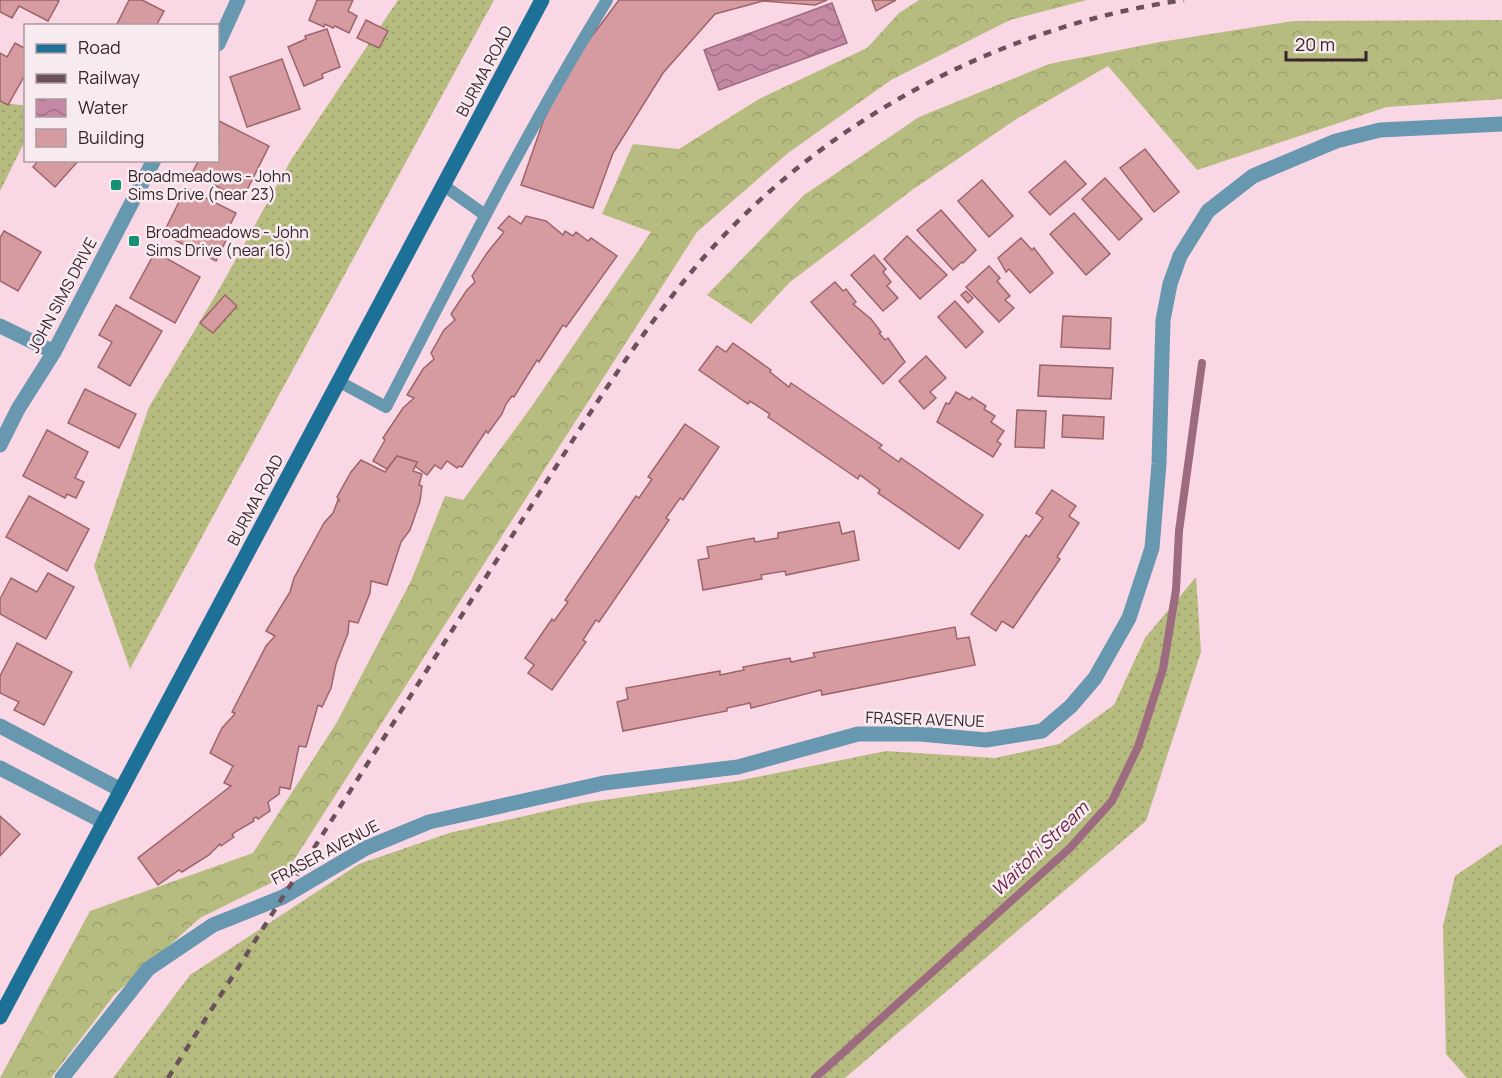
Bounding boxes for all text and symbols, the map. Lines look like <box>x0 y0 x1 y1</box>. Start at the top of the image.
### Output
street label: BURMA ROAD <box>451 21 517 120</box>
legend <box>24 24 219 162</box>
scale bar <box>1286 24 1366 62</box>
text: 20 m <box>1295 32 1335 56</box>
text: Road <box>78 35 121 59</box>
text: Railway <box>78 65 140 89</box>
text: Water <box>78 95 128 119</box>
text: Building <box>78 125 144 149</box>
place label: Broadmeadows - John Sims Drive (near 23) <box>128 165 291 205</box>
marker: Broadmeadows - John Sims Drive (near 23) <box>109 178 123 192</box>
place label: Broadmeadows - John Sims Drive (near 16) <box>146 221 309 261</box>
street label: JOHN SIMS DRIVE <box>22 234 102 356</box>
marker: Broadmeadows - John Sims Drive (near 16) <box>127 234 141 248</box>
street label: BURMA ROAD <box>222 450 288 549</box>
street label: FRASER AVENUE <box>865 706 985 732</box>
water label: Waitohi Stream <box>985 795 1094 901</box>
street label: FRASER AVENUE <box>267 814 383 890</box>

